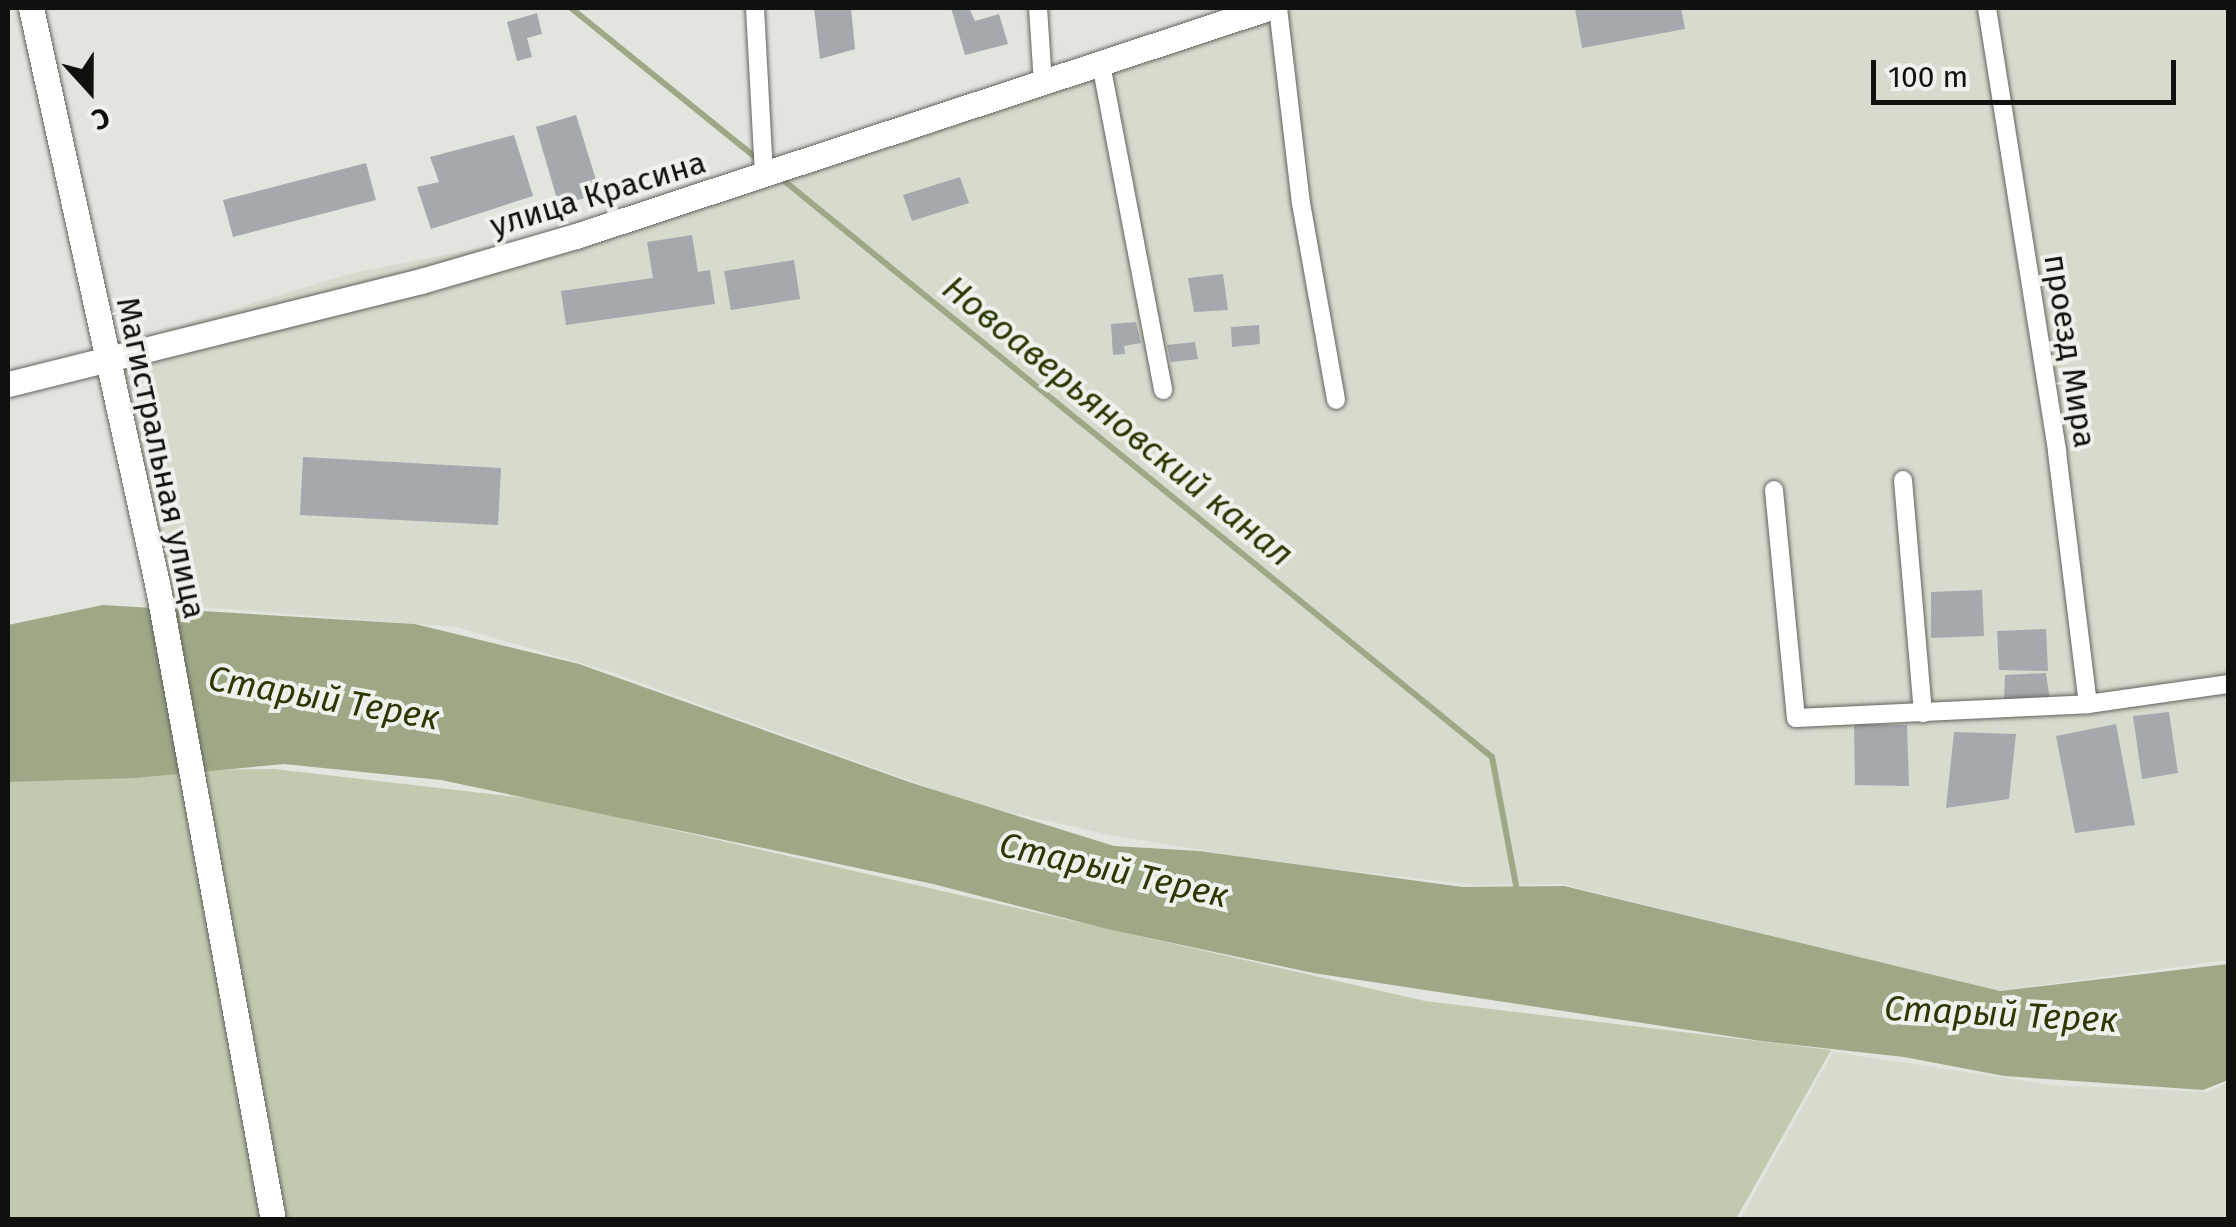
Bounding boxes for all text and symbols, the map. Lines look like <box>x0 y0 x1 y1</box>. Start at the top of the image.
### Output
north arrow <box>40 40 140 140</box>
scale bar <box>1876 40 2181 102</box>
text: 100 m <box>1888 59 1968 95</box>
text: С <box>88 100 114 137</box>
street label: улица Красина <box>486 143 710 245</box>
street label: проезд Мира <box>2036 251 2104 451</box>
water label: Новоаверьяновский канал <box>934 267 1302 575</box>
street label: Магистральная улица <box>108 294 214 622</box>
water label: Старый Терек <box>205 657 443 739</box>
water label: Старый Терек <box>995 823 1233 917</box>
water label: Старый Терек <box>1883 987 2119 1041</box>

